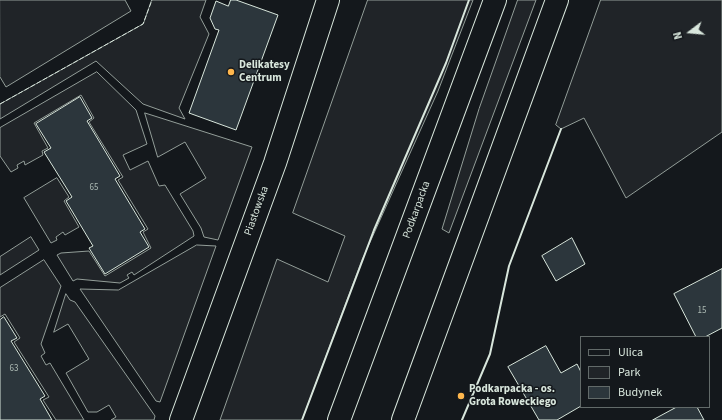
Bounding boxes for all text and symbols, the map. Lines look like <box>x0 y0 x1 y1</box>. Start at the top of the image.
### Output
north arrow <box>670 12 710 52</box>
text: N <box>670 30 686 41</box>
place label: Delikatesy Centrum <box>239 59 290 85</box>
marker: Delikatesy Centrum <box>226 67 236 77</box>
street label: Podkarpacka <box>401 179 433 241</box>
house number: 65 <box>90 183 98 193</box>
street label: Piastowska <box>242 184 272 238</box>
house number: 15 <box>698 306 706 316</box>
legend <box>580 336 710 408</box>
text: Ulica <box>618 344 643 361</box>
house number: 63 <box>10 364 18 374</box>
text: Park <box>618 364 640 381</box>
place label: Podkarpacka - os. Grota Roweckiego <box>469 383 556 409</box>
text: Budynek <box>618 384 662 401</box>
marker: Podkarpacka - os. Grota Roweckiego <box>456 391 466 401</box>

